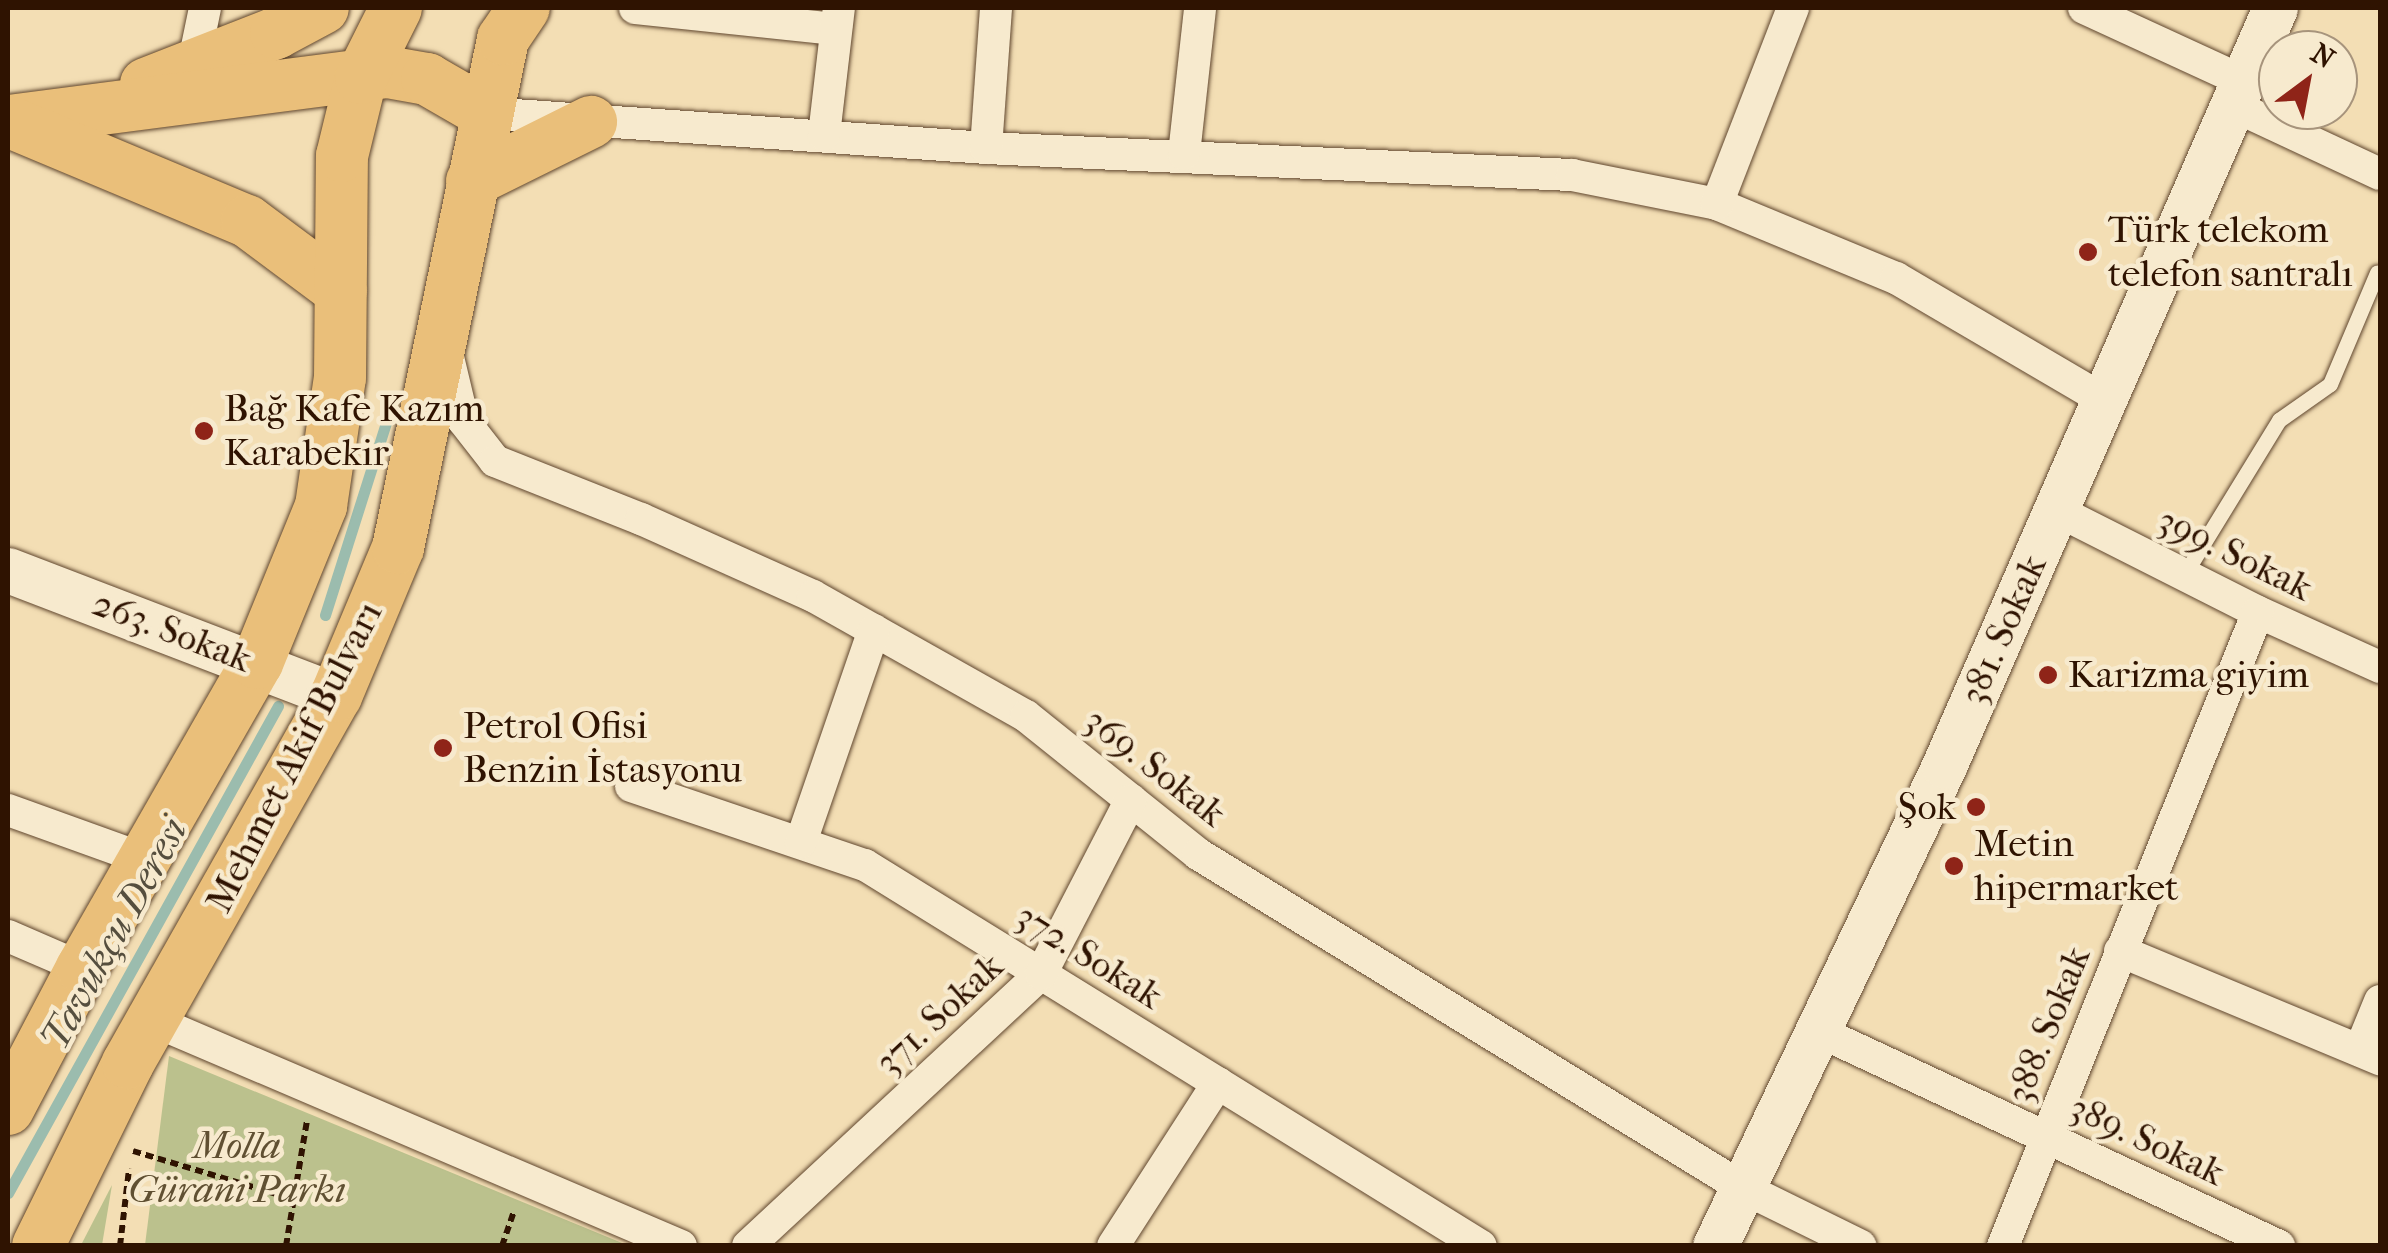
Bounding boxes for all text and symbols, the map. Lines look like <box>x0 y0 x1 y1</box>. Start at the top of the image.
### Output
north arrow <box>2258 30 2358 130</box>
text: N <box>2305 36 2341 75</box>
place label: Türk telekom telefon santralı <box>2108 207 2353 296</box>
marker: Türk telekom telefon santralı <box>2077 241 2099 263</box>
place label: Bağ Kafe Kazım Karabekir <box>224 386 485 476</box>
marker: Bağ Kafe Kazım Karabekir <box>193 420 215 442</box>
street label: 399. Sokak <box>2150 497 2320 611</box>
street label: 381. Sokak <box>1950 548 2056 712</box>
street label: 263. Sokak <box>86 580 258 682</box>
street label: Mehmet Akif Bulvarı <box>196 594 392 920</box>
place label: Karizma giyim <box>2068 652 2309 698</box>
marker: Karizma giyim <box>2037 664 2059 686</box>
street label: 369. Sokak <box>1075 698 1235 836</box>
place label: Petrol Ofisi Benzin İstasyonu <box>463 703 742 792</box>
marker: Petrol Ofisi Benzin İstasyonu <box>432 737 454 759</box>
place label: Şok <box>1898 784 1956 830</box>
marker: Şok <box>1965 796 1987 818</box>
water label: Tavukçu Deresi <box>30 809 198 1059</box>
place label: Metin hipermarket <box>1974 821 2178 911</box>
marker: Metin hipermarket <box>1943 855 1965 877</box>
street label: 372. Sokak <box>1007 893 1171 1019</box>
street label: 388. Sokak <box>1996 940 2100 1110</box>
street label: 371. Sokak <box>866 943 1012 1085</box>
street label: 389. Sokak <box>2062 1084 2232 1196</box>
park label: Molla Gürani Parkı <box>128 1123 346 1212</box>

